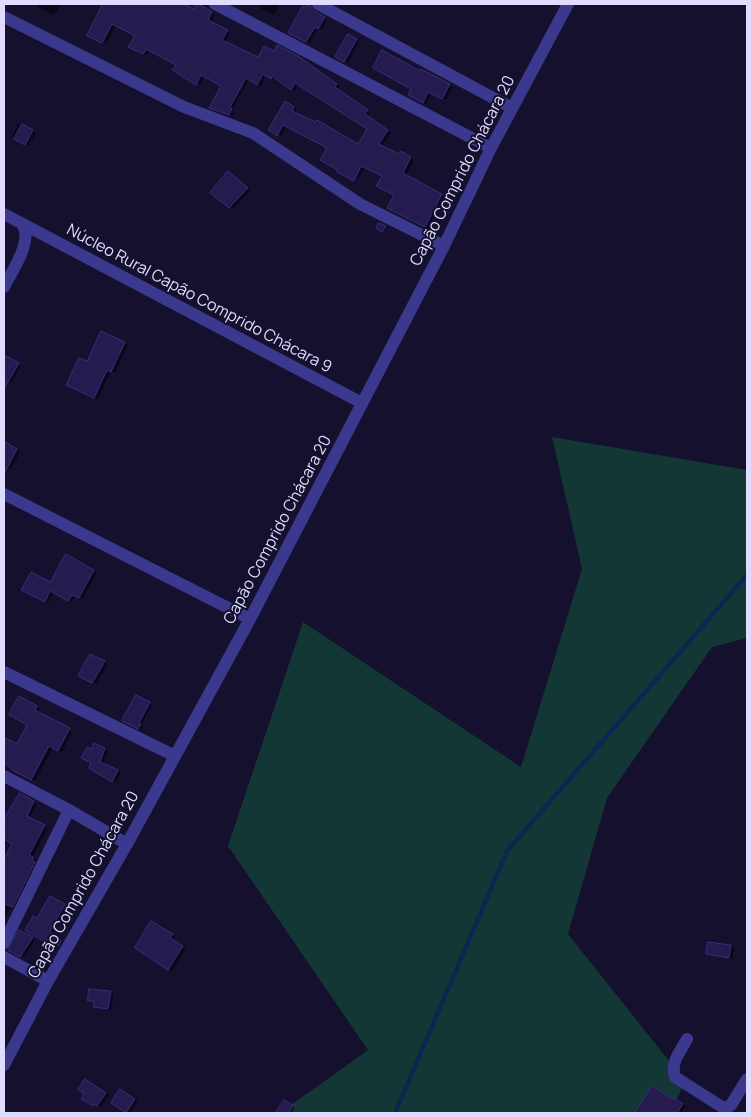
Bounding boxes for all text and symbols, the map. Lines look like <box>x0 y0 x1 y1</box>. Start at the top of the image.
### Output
street label: Capão Comprido Chácara 20 <box>407 73 519 269</box>
street label: Núcleo Rural Capão Comprido Chácara 9 <box>63 221 335 377</box>
street label: Capão Comprido Chácara 20 <box>220 432 336 628</box>
street label: Capão Comprido Chácara 20 <box>24 788 144 982</box>

